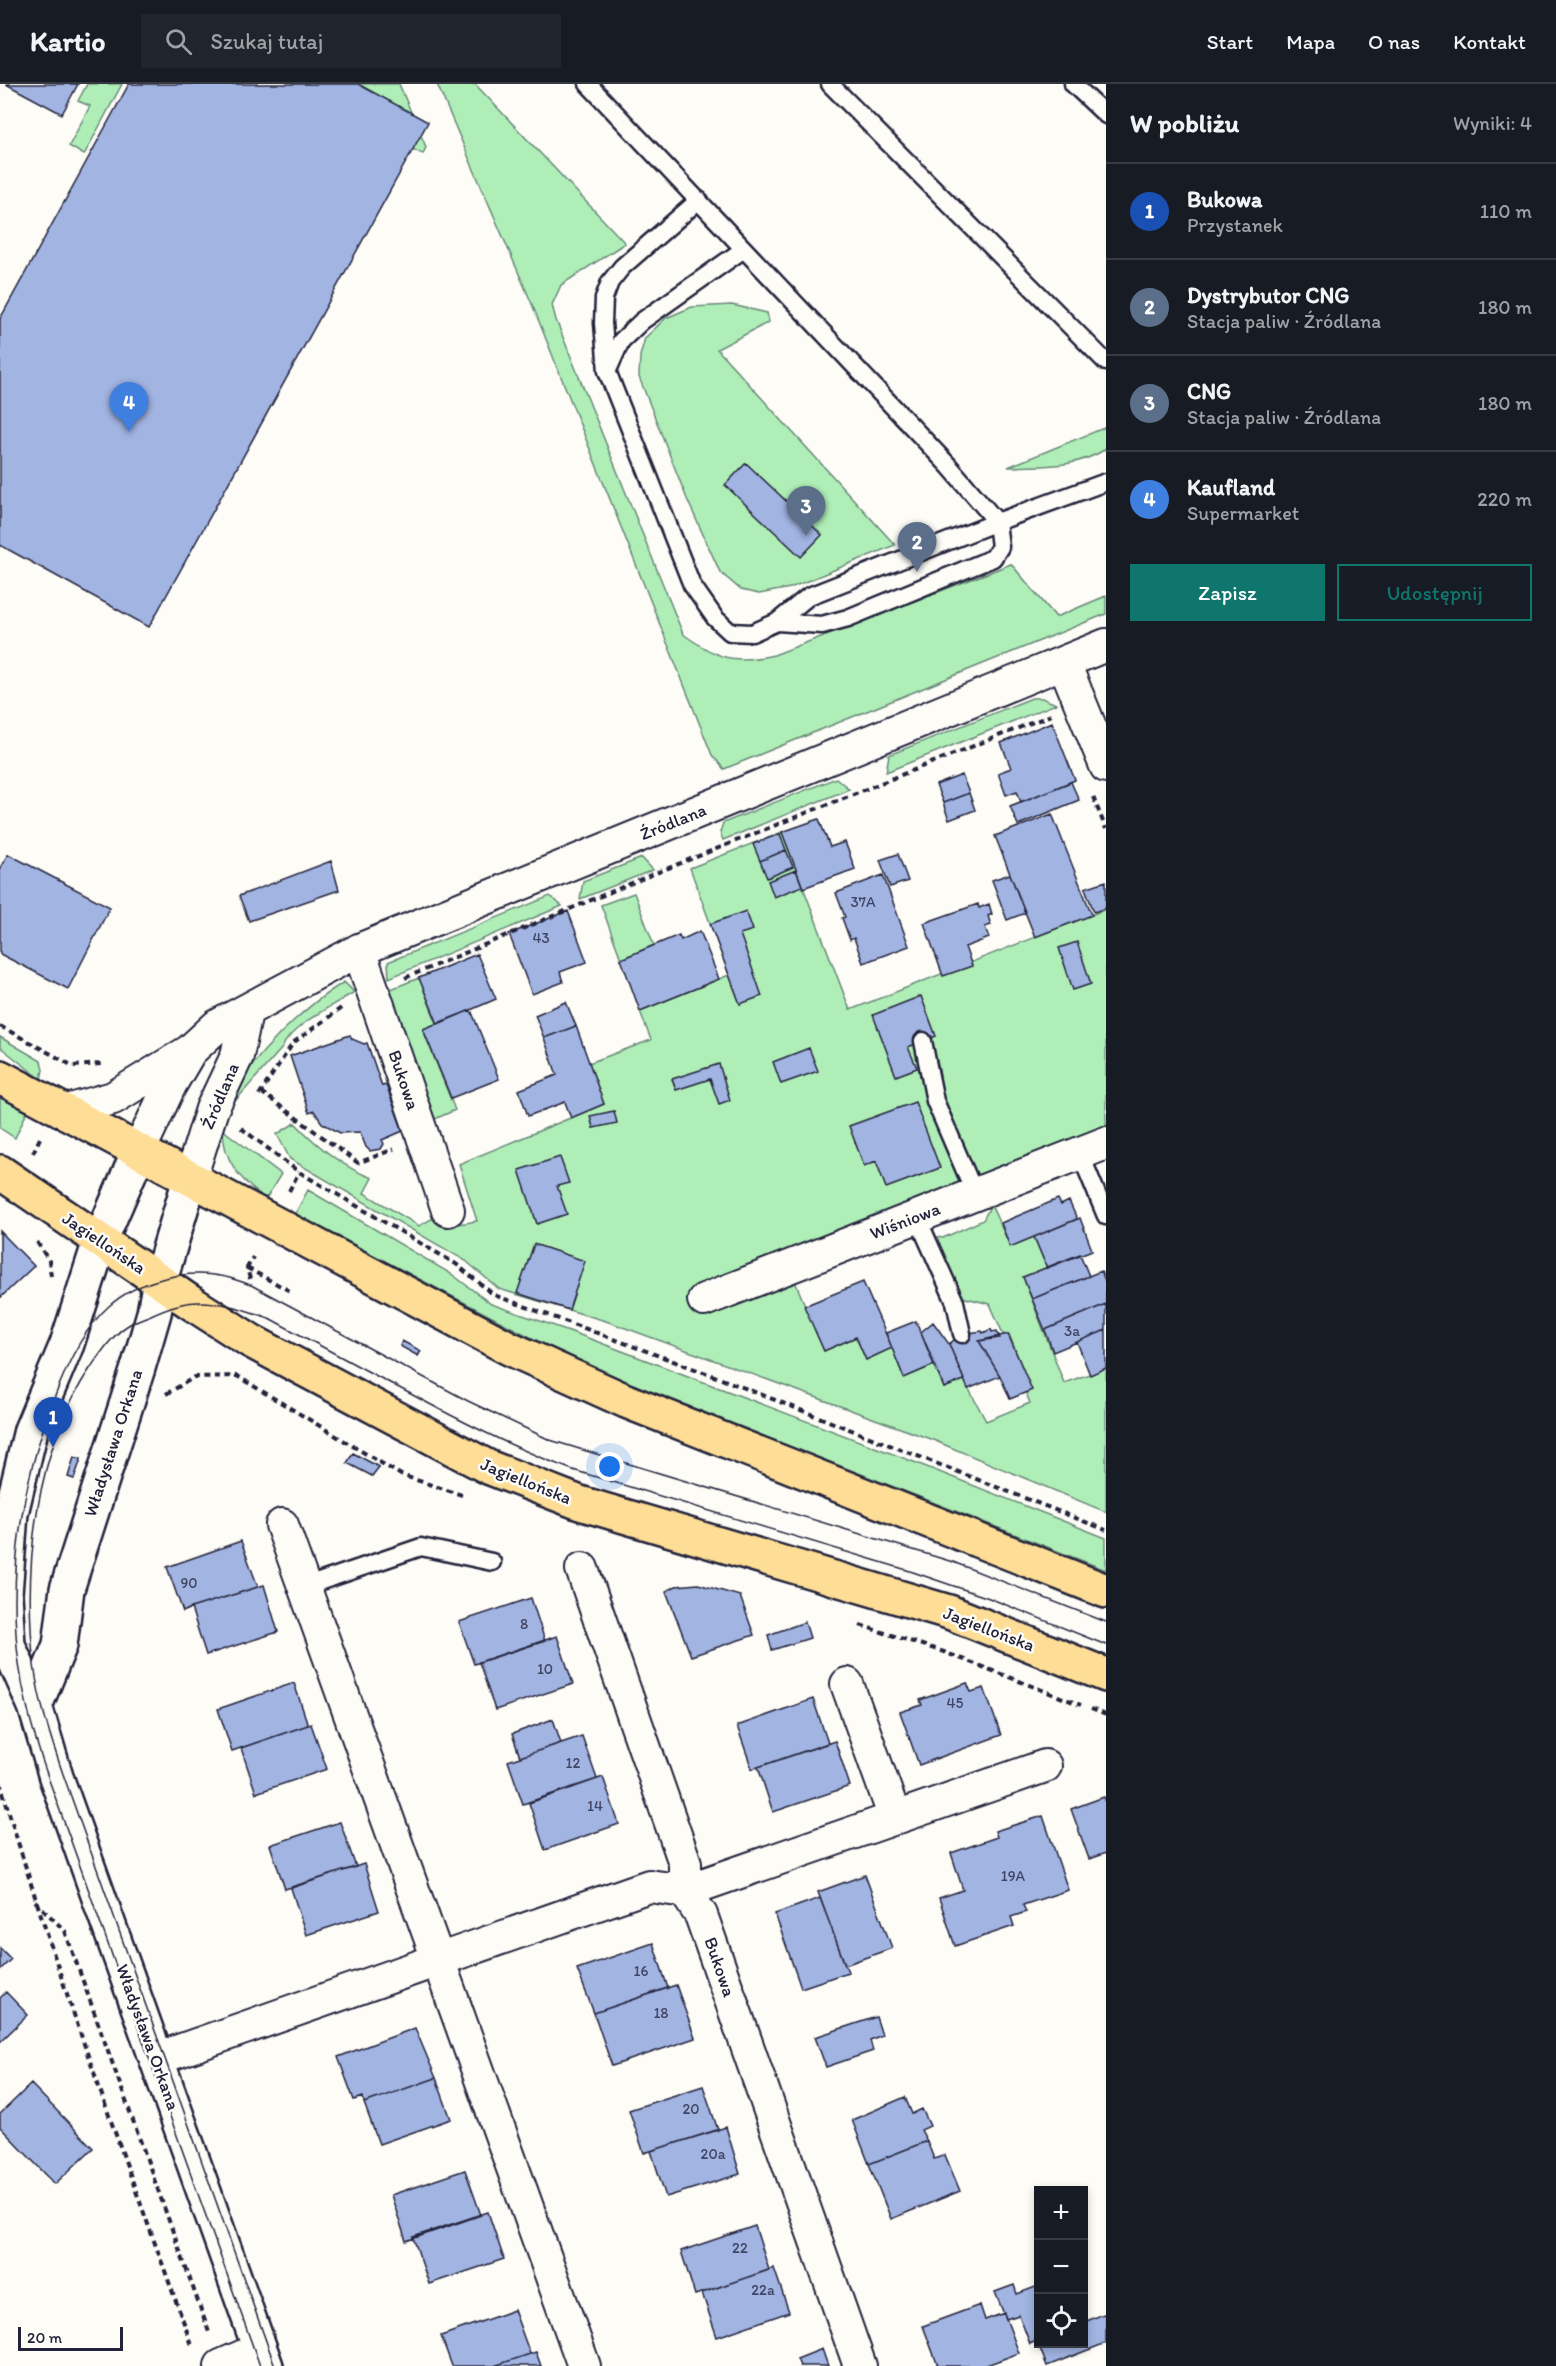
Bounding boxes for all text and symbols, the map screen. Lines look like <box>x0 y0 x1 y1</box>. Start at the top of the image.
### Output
search box <box>141 14 561 68</box>
text: Kartio <box>30 24 105 58</box>
icon: search <box>162 25 195 58</box>
text: Szukaj tutaj <box>210 28 323 55</box>
text: Start <box>1207 29 1253 54</box>
text: Mapa <box>1286 29 1335 54</box>
text: O nas <box>1368 29 1420 54</box>
text: Kontakt <box>1453 29 1526 54</box>
text: W pobliżu <box>1130 107 1239 139</box>
text: Wyniki: 4 <box>1453 111 1532 135</box>
text: Bukowa <box>1187 186 1262 213</box>
text: 1 <box>1145 199 1154 223</box>
text: 110 m <box>1480 199 1532 223</box>
text: Przystanek <box>1187 213 1283 237</box>
text: Dystrybutor CNG <box>1187 282 1349 309</box>
text: 2 <box>1144 295 1155 319</box>
text: 180 m <box>1478 295 1532 319</box>
text: Stacja paliw · Źródlana <box>1187 309 1381 333</box>
text: CNG <box>1187 378 1231 405</box>
pin: 4 <box>110 382 148 432</box>
text: 3 <box>1144 391 1155 415</box>
text: 180 m <box>1478 391 1532 415</box>
text: Stacja paliw · Źródlana <box>1187 405 1381 429</box>
text: Kaufland <box>1187 474 1275 501</box>
pin: 3 <box>786 486 826 536</box>
text: 4 <box>1143 487 1156 511</box>
text: 220 m <box>1477 487 1532 511</box>
text: Supermarket <box>1187 501 1299 525</box>
pin: 2 <box>898 522 936 572</box>
button: Zapisz <box>1130 564 1325 621</box>
button: Udostępnij <box>1337 564 1532 621</box>
street label: Źródlana <box>637 799 710 845</box>
house number: 37A <box>850 893 876 911</box>
house number: 43 <box>532 929 550 947</box>
street label: Bukowa <box>384 1047 425 1113</box>
street label: Źródlana <box>196 1059 244 1132</box>
street label: Wiśniowa <box>867 1197 944 1244</box>
street label: Jagiellońska <box>58 1207 150 1279</box>
house number: 3a <box>1064 1322 1080 1340</box>
street label: Władysława Orkana <box>79 1366 147 1519</box>
pin: 1 <box>34 1398 72 1447</box>
your location <box>595 1452 624 1481</box>
street label: Jagiellońska <box>477 1453 575 1509</box>
house number: 90 <box>180 1574 198 1592</box>
street label: Jagiellońska <box>940 1602 1038 1657</box>
house number: 8 <box>520 1615 528 1633</box>
house number: 10 <box>537 1660 553 1678</box>
house number: 45 <box>947 1694 964 1712</box>
house number: 12 <box>566 1754 581 1772</box>
house number: 14 <box>587 1797 603 1815</box>
house number: 19A <box>1001 1867 1026 1885</box>
street label: Bukowa <box>700 1934 741 2000</box>
street label: Władysława Orkana <box>111 1961 185 2113</box>
house number: 16 <box>634 1962 649 1980</box>
house number: 18 <box>653 2004 669 2022</box>
house number: 20 <box>682 2100 700 2118</box>
house number: 20a <box>701 2145 726 2163</box>
map controls <box>1034 2186 1088 2348</box>
button: + <box>1034 2186 1088 2240</box>
house number: 22 <box>732 2239 748 2257</box>
button: − <box>1034 2240 1088 2294</box>
house number: 22a <box>751 2281 775 2299</box>
button: locate <box>1034 2294 1088 2348</box>
scale bar <box>18 2324 123 2352</box>
text: 20 m <box>27 2328 62 2347</box>

